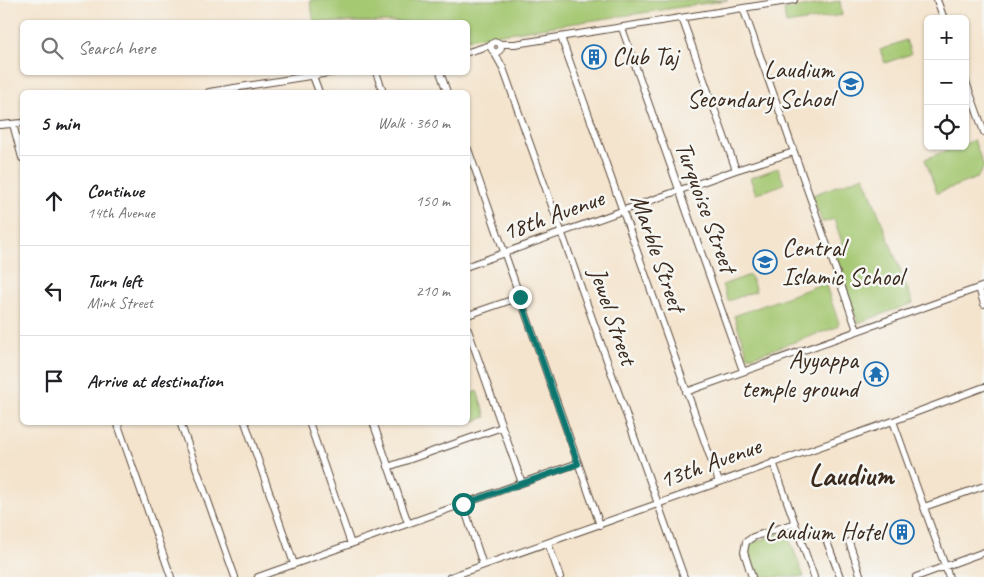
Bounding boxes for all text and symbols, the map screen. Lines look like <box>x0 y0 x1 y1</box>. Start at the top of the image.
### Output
map controls <box>924 15 969 150</box>
button: + <box>924 15 969 60</box>
search box <box>20 20 470 75</box>
icon: search <box>38 34 66 62</box>
text: Search here <box>78 36 155 60</box>
place label: Club Taj <box>612 41 681 73</box>
building icon: Club Taj <box>581 44 607 70</box>
place label: Laudium Secondary School <box>687 54 839 115</box>
button: − <box>924 60 969 105</box>
school or university icon: Laudium Secondary School <box>838 71 864 97</box>
button: locate <box>924 105 969 150</box>
text: 5 min <box>40 110 80 136</box>
text: Walk · 360 m <box>378 113 450 133</box>
street label: Turquoise Street <box>668 137 746 280</box>
text: Continue <box>87 179 144 203</box>
street label: 18th Avenue <box>498 181 610 248</box>
icon: ahead <box>40 187 68 215</box>
street label: Marble Street <box>623 190 694 319</box>
text: 150 m <box>416 191 450 211</box>
text: 14th Avenue <box>87 203 155 223</box>
place label: Central Islamic School <box>782 232 908 293</box>
school or university icon: Central Islamic School <box>752 249 778 275</box>
street label: Jewel Street <box>581 262 645 371</box>
text: Turn left <box>87 269 142 293</box>
icon: left <box>40 277 68 305</box>
text: 210 m <box>416 281 450 301</box>
route end <box>509 286 532 309</box>
text: Mink Street <box>87 293 153 313</box>
place label: Ayyappa temple ground <box>741 344 862 405</box>
temple icon: Ayyappa temple ground <box>863 361 889 387</box>
icon: arrive <box>40 367 68 395</box>
text: Arrive at destination <box>87 369 223 393</box>
street label: 13th Avenue <box>655 429 767 496</box>
district label: Laudium <box>809 456 895 494</box>
route start <box>452 493 475 516</box>
place label: Laudium Hotel <box>765 516 889 548</box>
building icon: Laudium Hotel <box>889 519 915 545</box>

